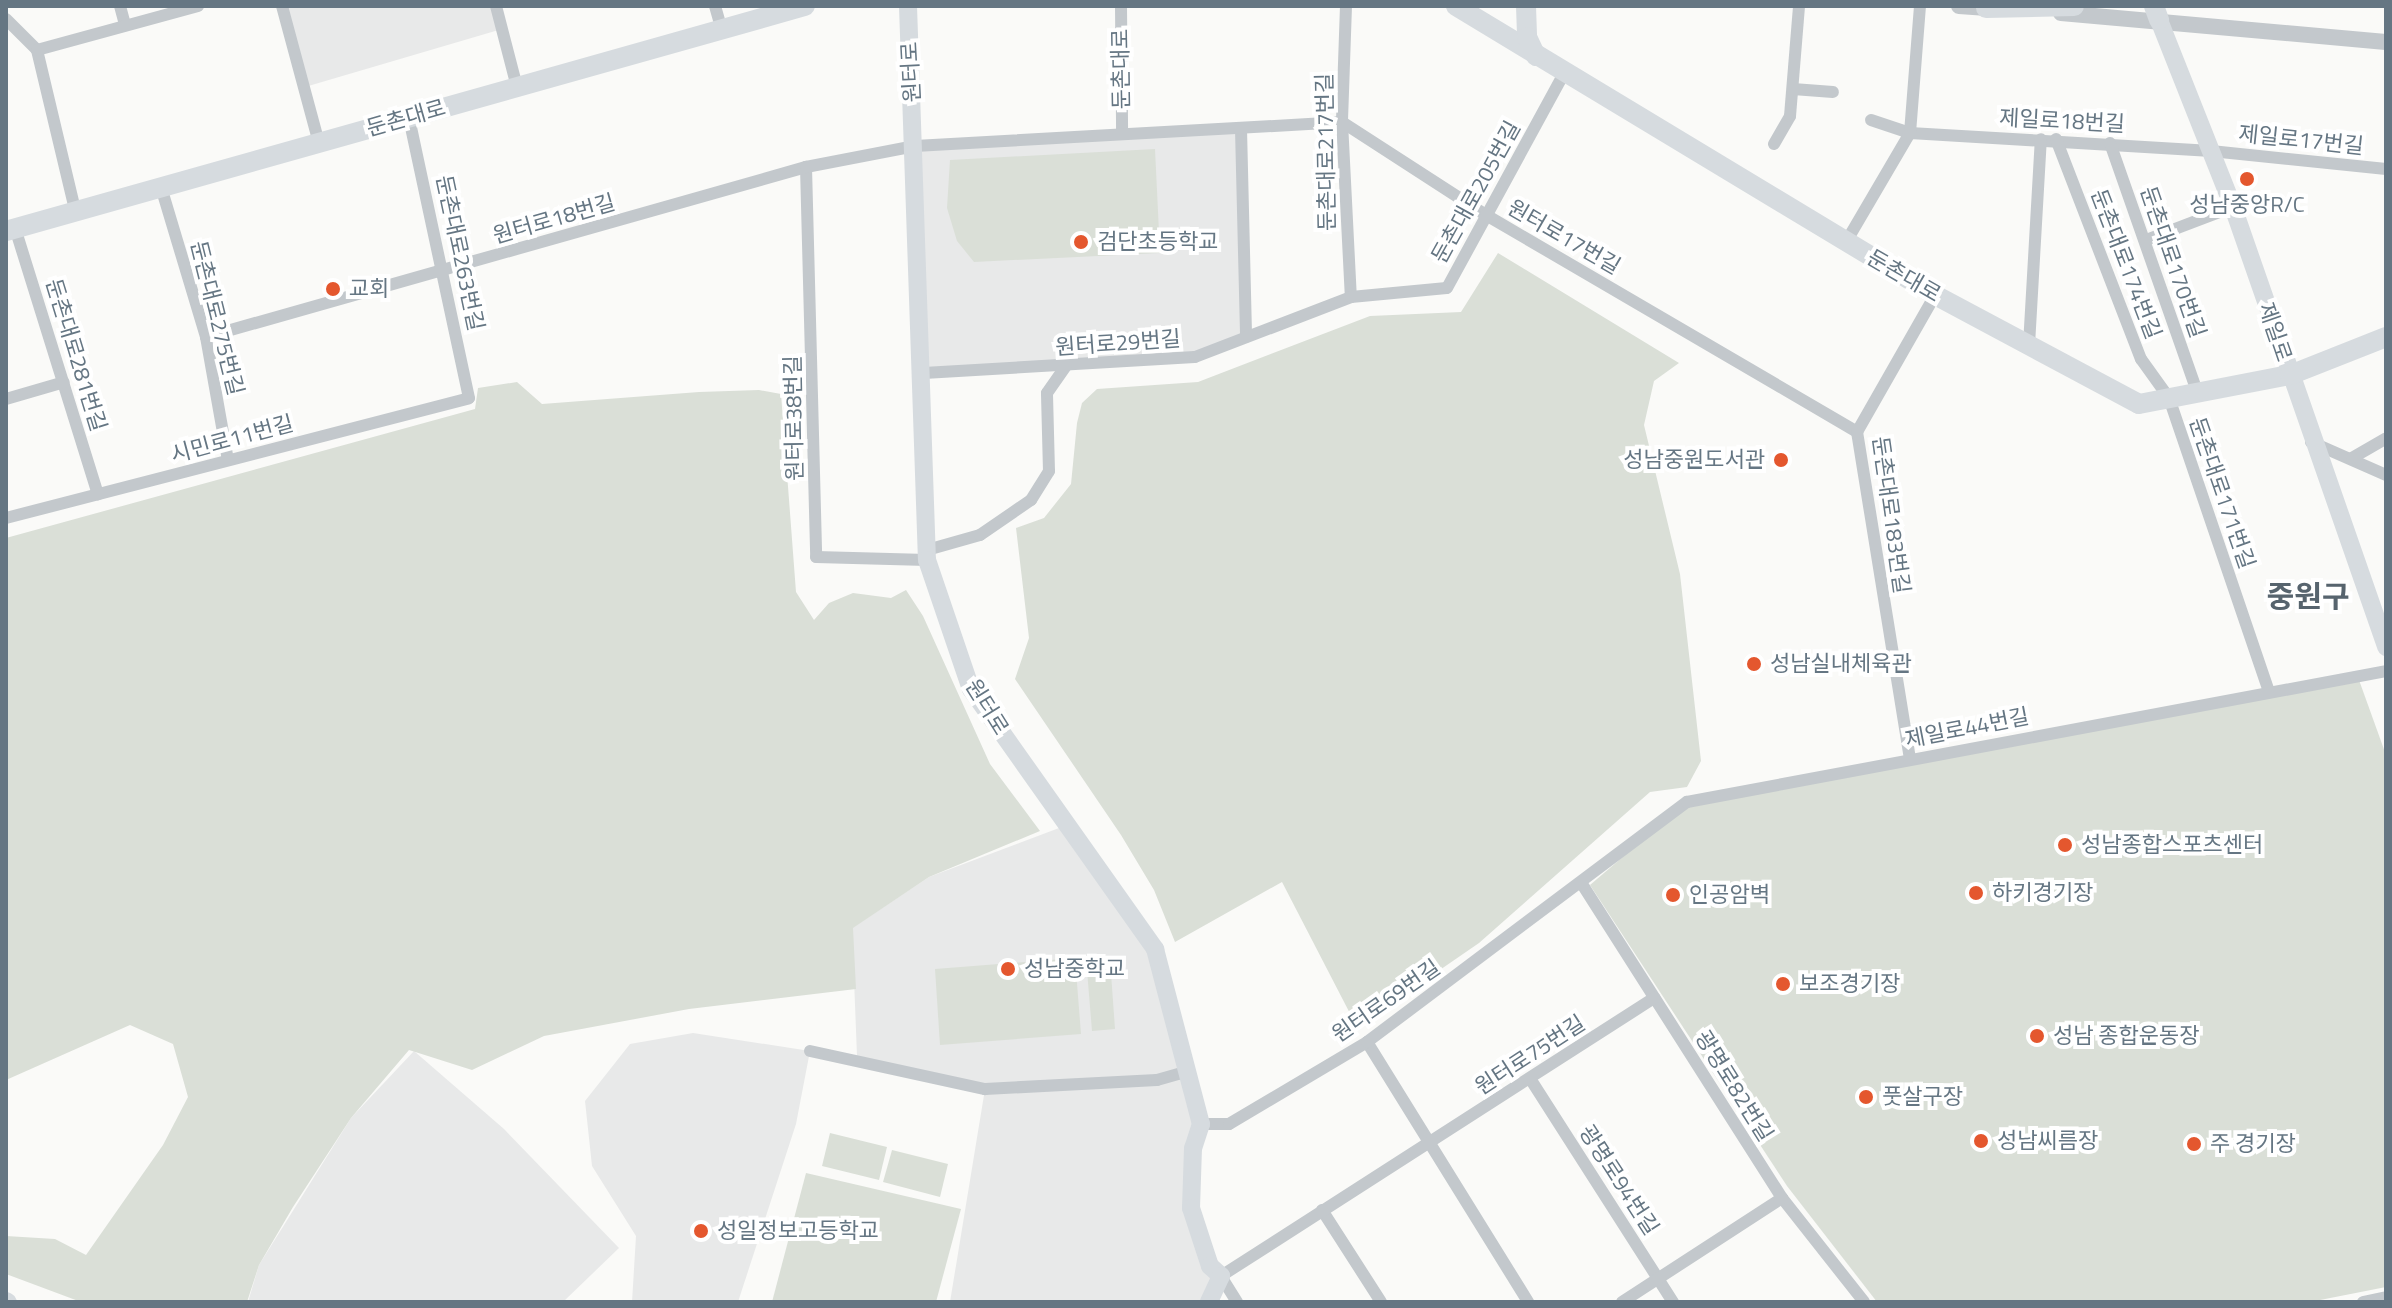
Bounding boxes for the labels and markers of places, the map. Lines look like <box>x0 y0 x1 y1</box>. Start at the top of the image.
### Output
marker: 성남중앙R/C <box>2238 170 2256 188</box>
place label: 성남중앙R/C <box>2189 192 2305 218</box>
place label: 검단초등학교 <box>1097 229 1218 255</box>
marker: 검단초등학교 <box>1072 233 1090 251</box>
place label: 교회 <box>349 276 389 302</box>
marker: 교회 <box>324 280 342 298</box>
place label: 성남중원도서관 <box>1623 447 1765 473</box>
marker: 성남중원도서관 <box>1772 451 1790 469</box>
place label: 성남실내체육관 <box>1770 651 1912 677</box>
marker: 성남실내체육관 <box>1745 655 1763 673</box>
place label: 성남종합스포츠센터 <box>2081 832 2263 858</box>
marker: 성남종합스포츠센터 <box>2056 836 2074 854</box>
place label: 하키경기장 <box>1992 880 2093 906</box>
place label: 인공암벽 <box>1689 882 1770 908</box>
marker: 하키경기장 <box>1967 884 1985 902</box>
marker: 인공암벽 <box>1664 886 1682 904</box>
place label: 성남중학교 <box>1024 956 1125 982</box>
marker: 성남중학교 <box>999 960 1017 978</box>
place label: 보조경기장 <box>1799 971 1900 997</box>
marker: 보조경기장 <box>1774 975 1792 993</box>
place label: 성남 종합운동장 <box>2053 1023 2200 1049</box>
marker: 성남 종합운동장 <box>2028 1027 2046 1045</box>
place label: 풋살구장 <box>1882 1084 1963 1110</box>
marker: 풋살구장 <box>1857 1088 1875 1106</box>
place label: 성남씨름장 <box>1997 1128 2098 1154</box>
place label: 주 경기장 <box>2210 1131 2296 1157</box>
marker: 성남씨름장 <box>1972 1132 1990 1150</box>
marker: 주 경기장 <box>2185 1135 2203 1153</box>
place label: 성일정보고등학교 <box>717 1218 879 1244</box>
marker: 성일정보고등학교 <box>692 1222 710 1240</box>

